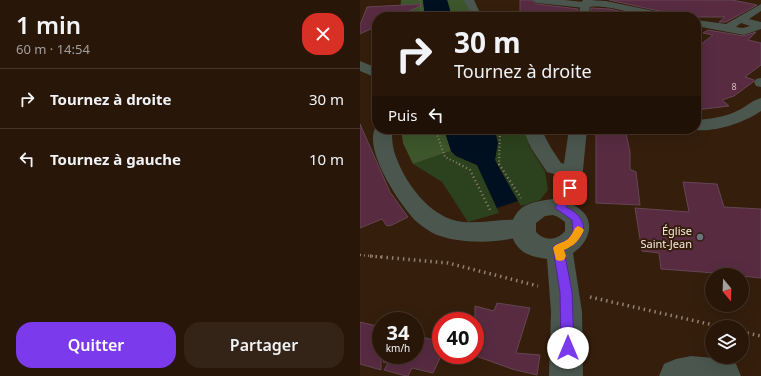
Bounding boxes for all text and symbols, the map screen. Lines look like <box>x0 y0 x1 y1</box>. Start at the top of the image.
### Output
text: 1 min <box>16 8 81 41</box>
button: close <box>302 13 344 55</box>
text: 30 m <box>454 23 521 61</box>
icon: right <box>388 28 440 80</box>
text: 60 m · 14:54 <box>16 40 90 58</box>
text: Tournez à droite <box>454 59 592 83</box>
house number: 8 <box>731 80 737 93</box>
icon: right <box>16 88 38 110</box>
text: Tournez à droite <box>50 89 171 109</box>
text: 30 m <box>309 89 344 109</box>
icon: left <box>425 104 447 126</box>
text: Puis <box>388 105 417 125</box>
icon: left <box>16 148 38 170</box>
text: Tournez à gauche <box>50 149 181 169</box>
text: 10 m <box>309 149 344 169</box>
pin <box>553 171 587 205</box>
icon: arrive <box>559 177 581 199</box>
place label: Église Saint-Jean <box>640 223 692 251</box>
marker: Église Saint-Jean <box>695 232 705 242</box>
north arrow <box>705 268 749 312</box>
map controls <box>705 268 749 364</box>
speed limit sign: 40 <box>432 312 484 364</box>
text: 34 <box>387 319 409 346</box>
button: layers <box>705 320 749 364</box>
button: Quitter <box>16 322 176 368</box>
button: Partager <box>184 322 344 368</box>
position arrow <box>547 327 589 369</box>
text: km/h <box>386 341 410 355</box>

